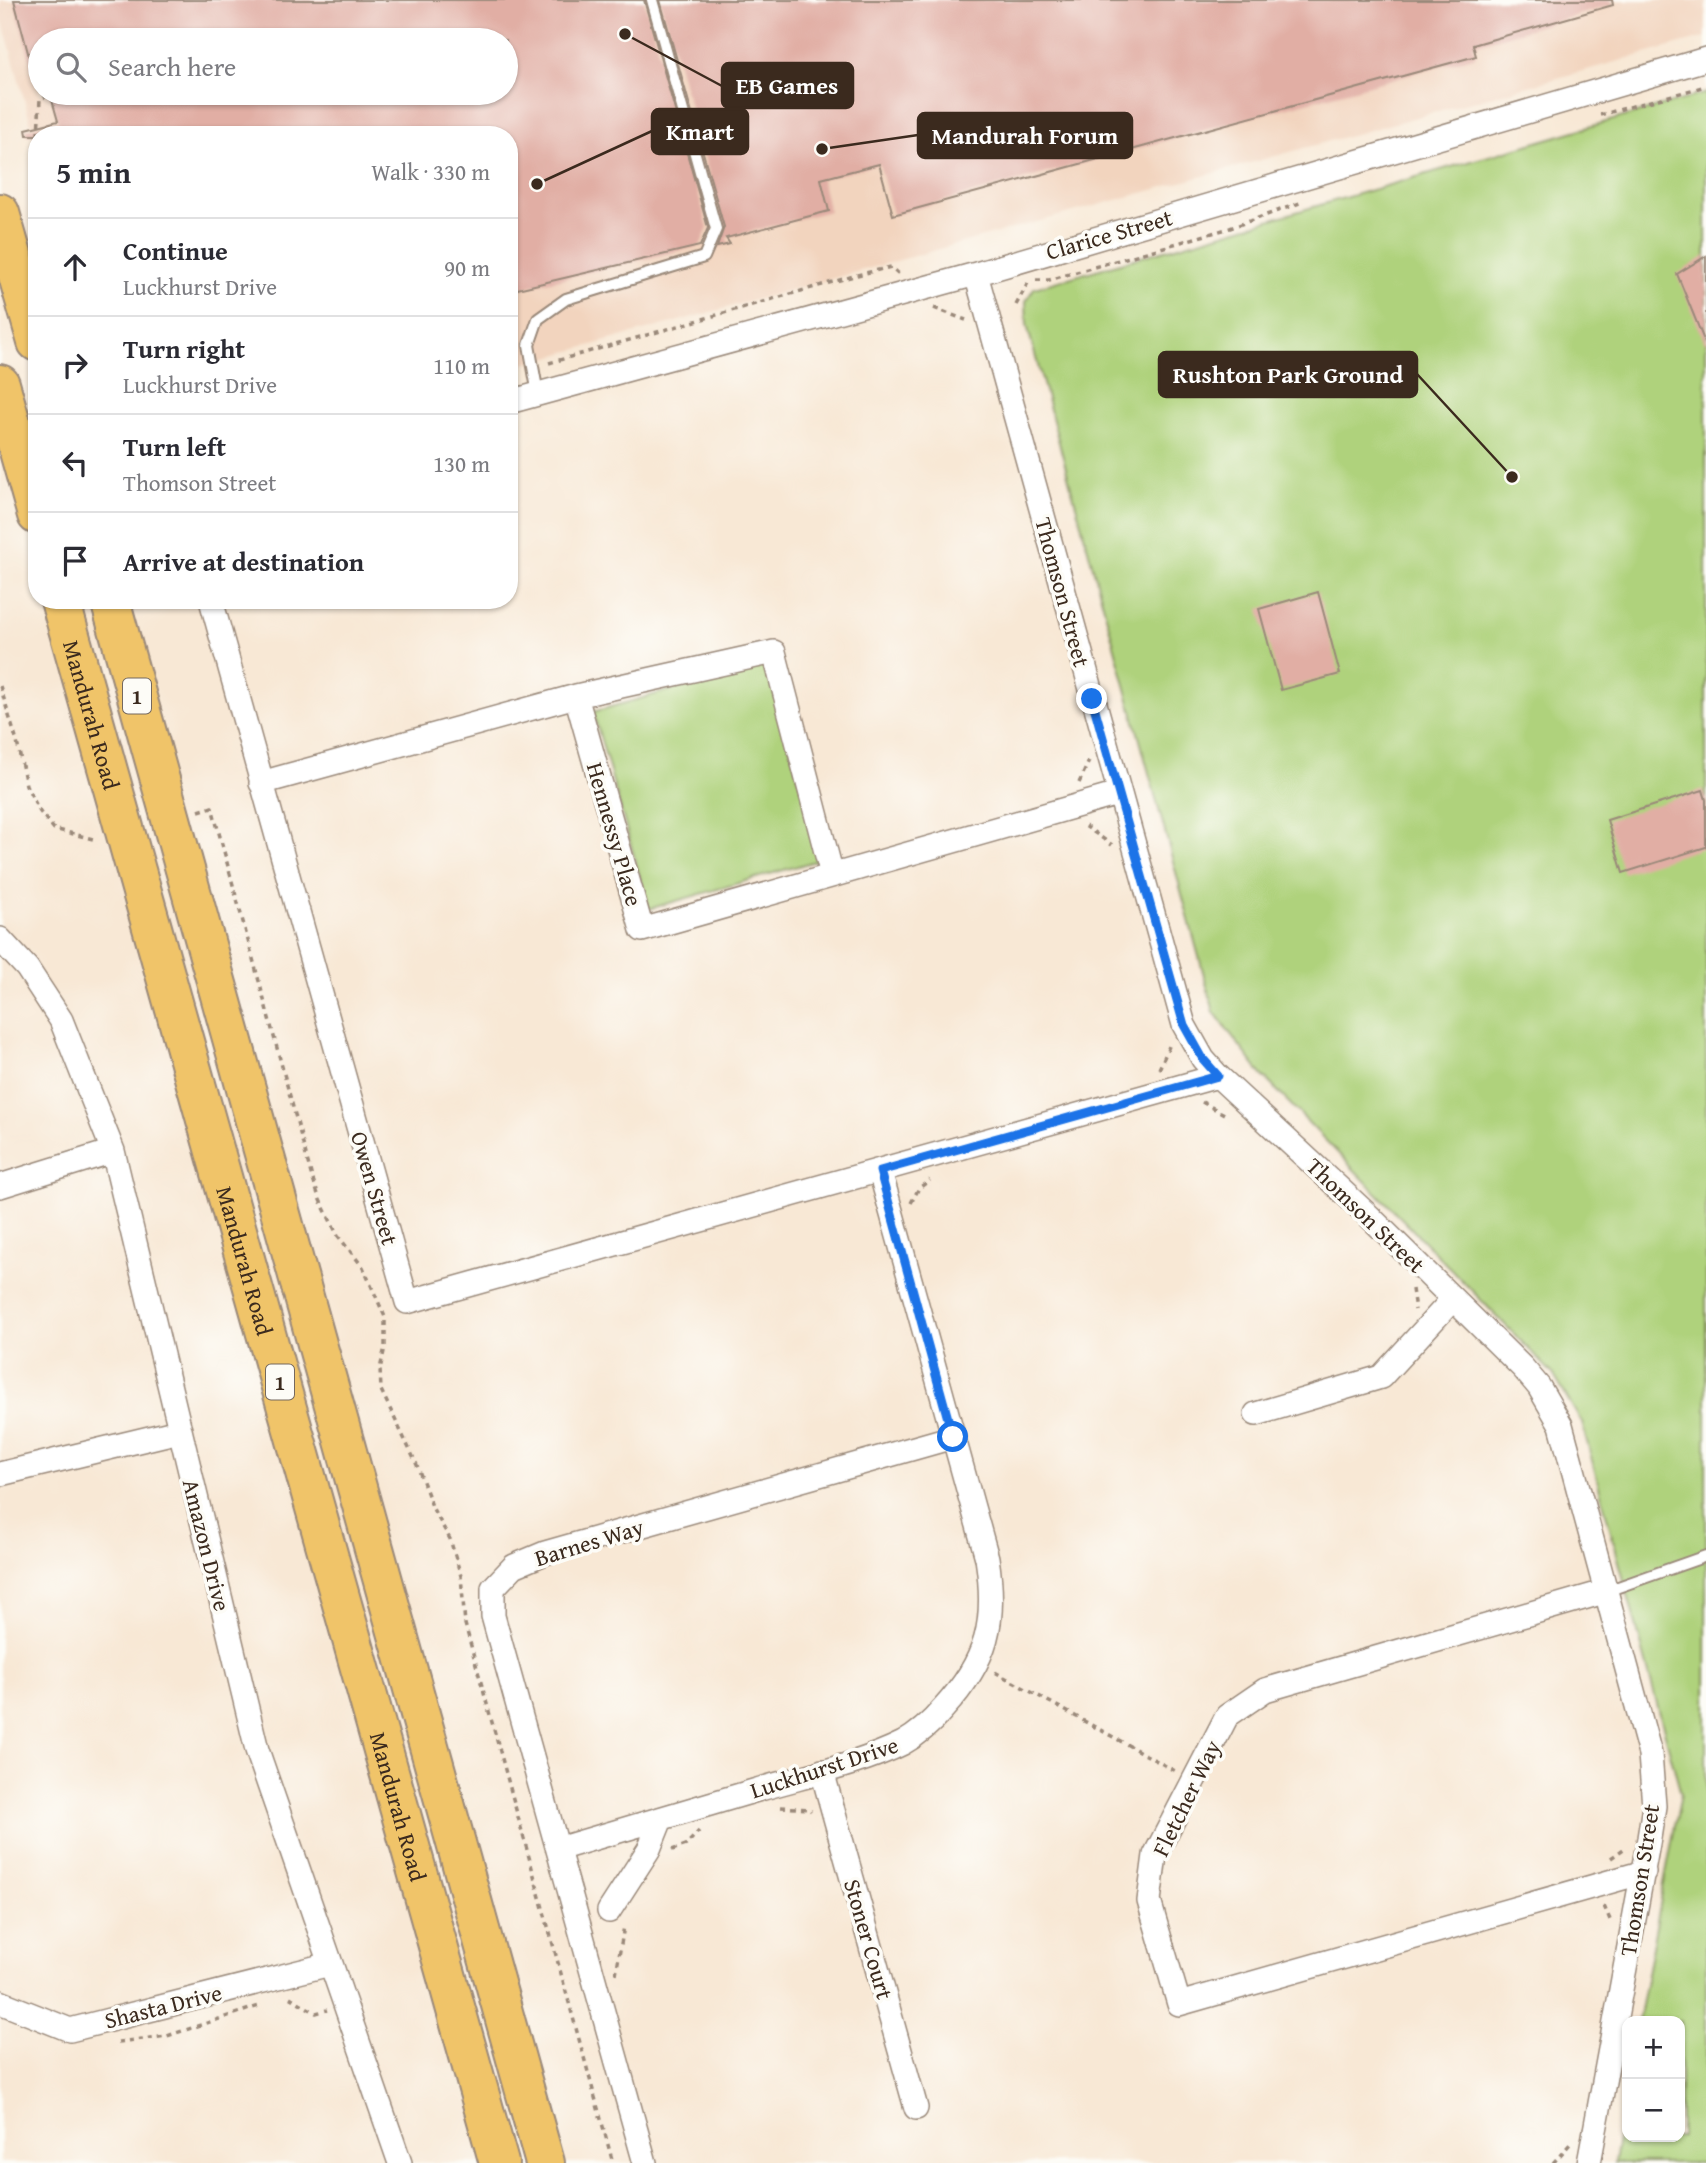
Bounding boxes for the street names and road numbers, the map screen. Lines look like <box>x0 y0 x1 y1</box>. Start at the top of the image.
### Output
street label: Clarice Street <box>1042 200 1176 268</box>
street label: Thomson Street <box>1027 514 1099 670</box>
street label: Mandurah Road <box>56 636 129 794</box>
road number: 1 <box>123 678 151 714</box>
street label: Hennessy Place <box>579 758 651 910</box>
street label: Owen Street <box>343 1127 407 1249</box>
street label: Thomson Street <box>1299 1150 1433 1280</box>
street label: Mandurah Road <box>209 1182 282 1340</box>
road number: 1 <box>266 1364 294 1400</box>
street label: Amazon Drive <box>175 1476 239 1614</box>
street label: Barnes Way <box>530 1510 648 1574</box>
street label: Mandurah Road <box>362 1728 436 1885</box>
street label: Luckhurst Drive <box>746 1728 902 1806</box>
street label: Fletcher Way <box>1144 1734 1229 1862</box>
street label: Thomson Street <box>1611 1802 1667 1958</box>
street label: Stoner Court <box>836 1875 902 2003</box>
street label: Shasta Drive <box>101 1975 225 2037</box>

